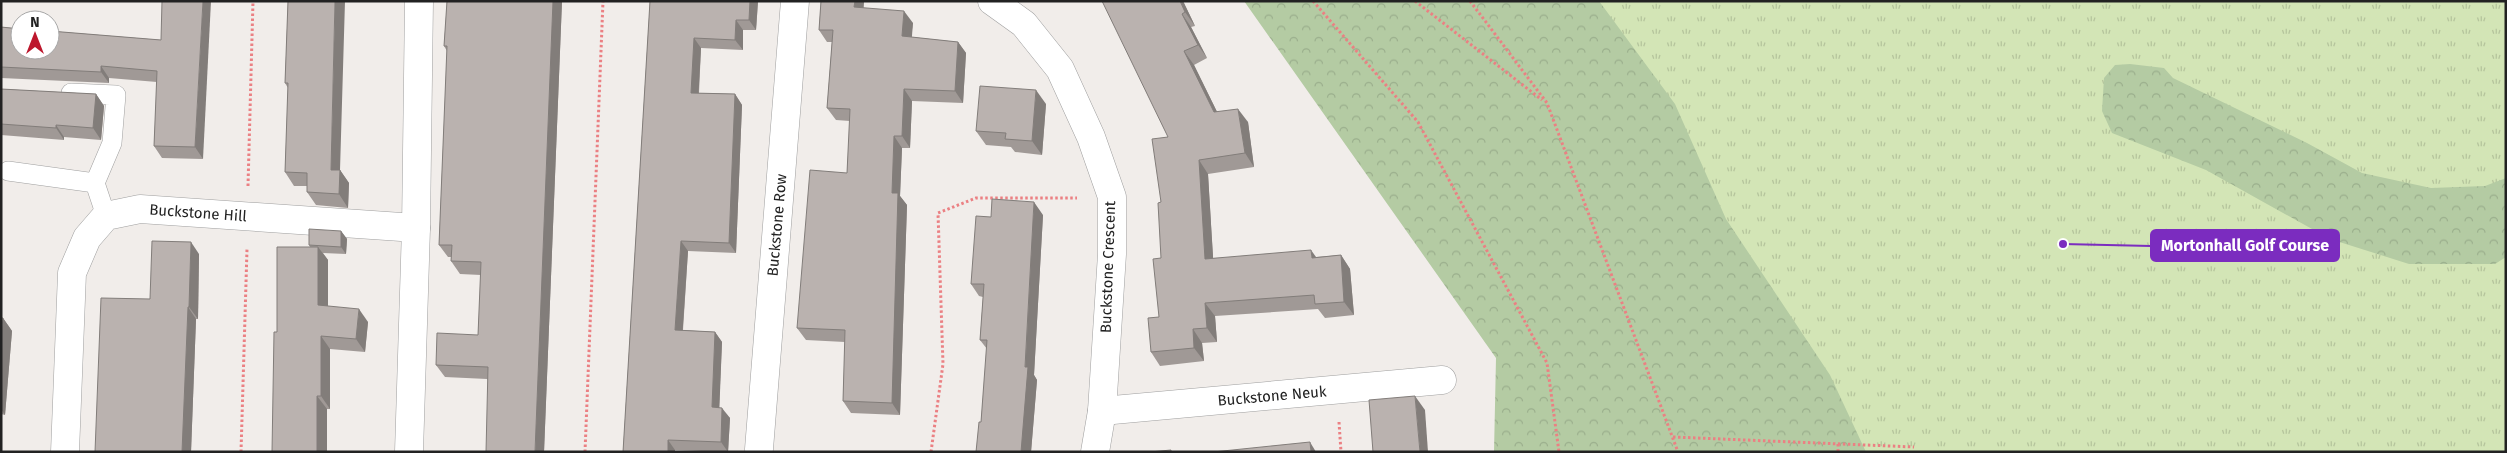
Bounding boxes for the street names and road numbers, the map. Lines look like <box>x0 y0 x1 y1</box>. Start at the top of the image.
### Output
street label: Buckstone Row <box>764 173 790 277</box>
street label: Buckstone Crescent <box>1097 200 1119 334</box>
street label: Buckstone Hill <box>149 201 248 225</box>
street label: Buckstone Neuk <box>1217 382 1328 410</box>

